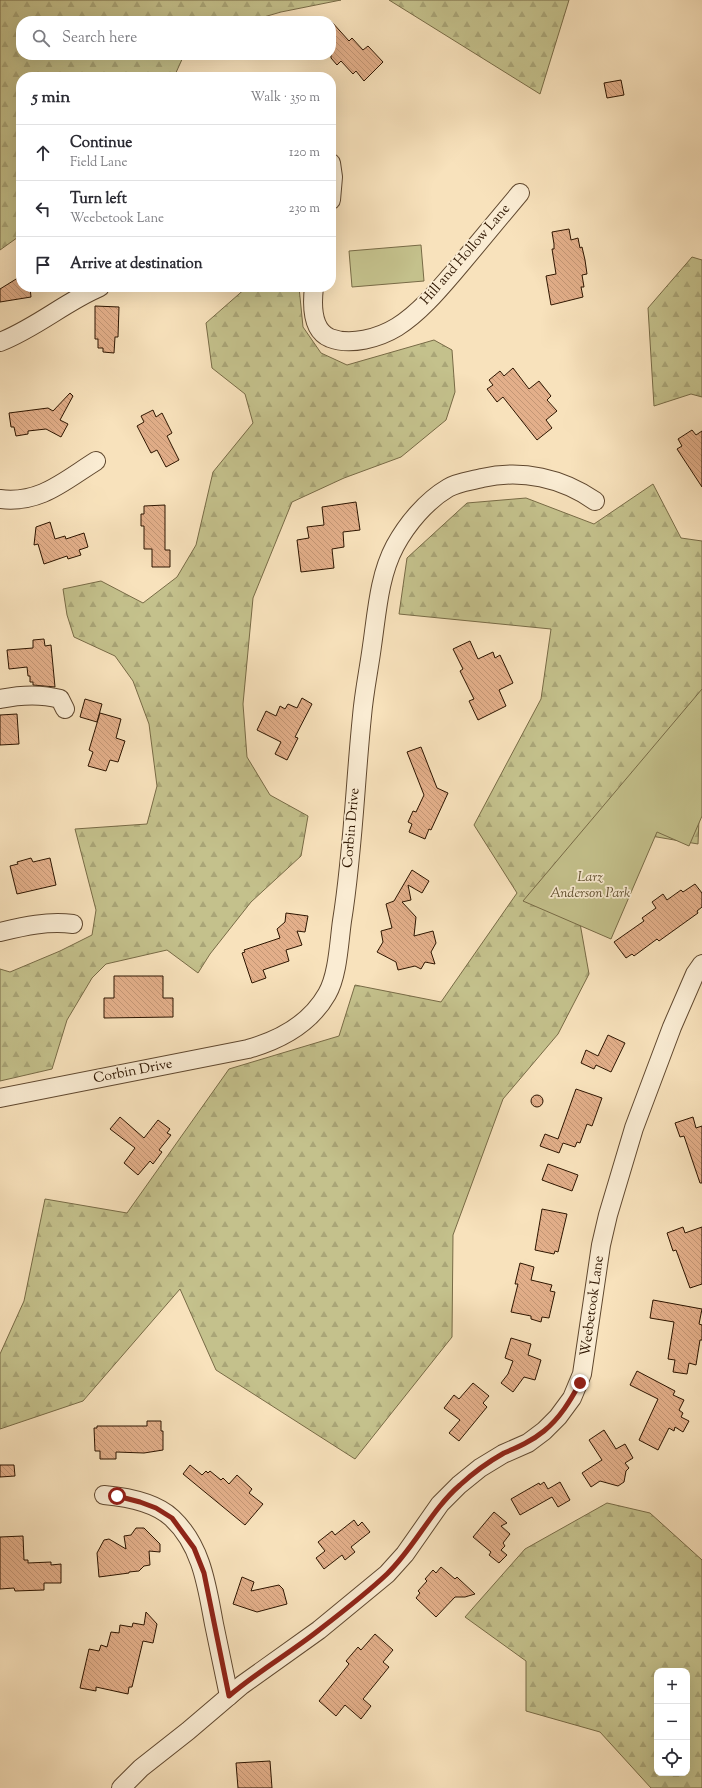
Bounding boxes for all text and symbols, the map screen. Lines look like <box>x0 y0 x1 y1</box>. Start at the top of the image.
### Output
search box <box>16 16 336 60</box>
icon: search <box>30 27 52 49</box>
text: Search here <box>62 28 137 49</box>
text: 5 min <box>32 86 70 110</box>
text: Walk · 350 m <box>251 89 320 107</box>
text: Continue <box>70 133 132 154</box>
icon: ahead <box>32 142 54 164</box>
text: 120 m <box>289 144 320 162</box>
text: Field Lane <box>70 154 128 172</box>
text: Turn left <box>70 189 127 210</box>
icon: left <box>32 198 54 220</box>
text: 230 m <box>288 200 320 218</box>
street label: Hill and Hollow Lane <box>416 200 516 310</box>
text: Weebetook Lane <box>70 210 164 228</box>
icon: arrive <box>32 254 54 276</box>
text: Arrive at destination <box>70 254 203 275</box>
street label: Corbin Drive <box>339 787 365 869</box>
park label: Larz Anderson Park <box>550 868 631 904</box>
street label: Corbin Drive <box>92 1055 174 1089</box>
street label: Weebetook Lane <box>576 1254 610 1358</box>
route end <box>571 1374 589 1392</box>
route start <box>108 1487 126 1505</box>
map controls <box>654 1668 690 1776</box>
button: + <box>654 1668 690 1704</box>
button: − <box>654 1704 690 1740</box>
button: locate <box>654 1740 690 1776</box>

